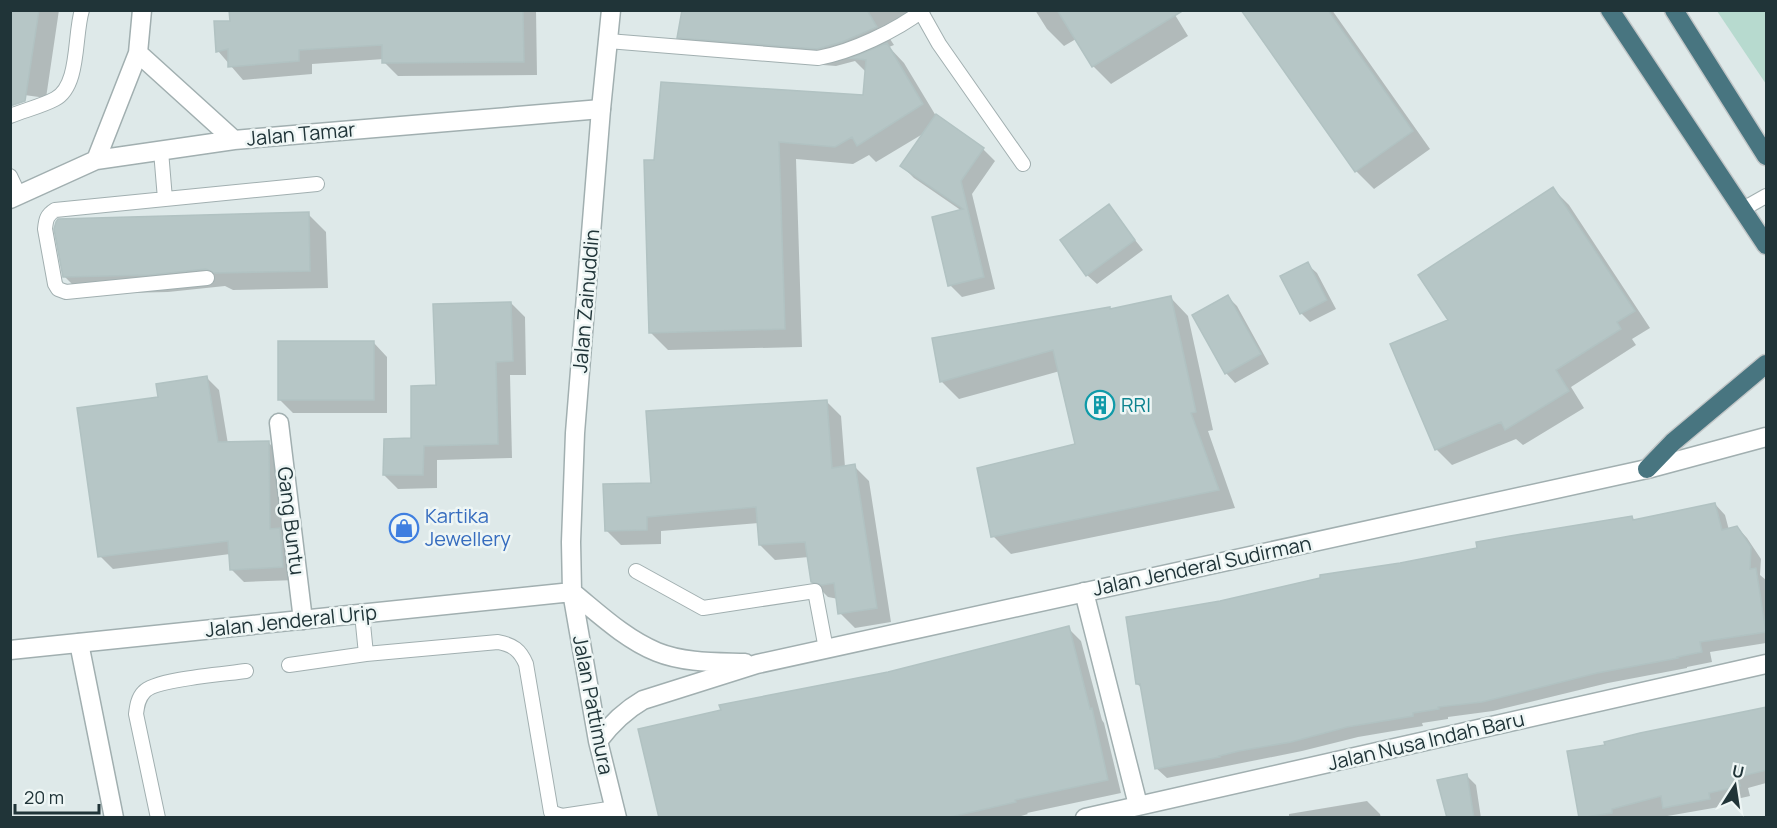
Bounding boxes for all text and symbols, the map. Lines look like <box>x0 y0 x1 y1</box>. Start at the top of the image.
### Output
street label: Jalan Tamar <box>246 115 356 152</box>
street label: Jalan Zainuddin <box>566 228 605 374</box>
building icon: RRI <box>1084 389 1116 421</box>
place label: RRI <box>1121 391 1151 418</box>
street label: Gang Buntu <box>271 465 312 577</box>
place label: Kartika Jewellery <box>425 502 511 552</box>
shop icon: Kartika Jewellery <box>388 512 420 544</box>
street label: Jalan Jenderal Sudirman <box>1090 529 1314 602</box>
street label: Jalan Jenderal Urip <box>204 598 378 643</box>
street label: Jalan Pattimura <box>567 633 620 777</box>
street label: Jalan Nusa Indah Baru <box>1325 705 1527 776</box>
north arrow <box>1705 756 1765 816</box>
text: U <box>1730 759 1746 783</box>
scale bar <box>15 777 99 815</box>
text: 20 m <box>24 785 64 809</box>

